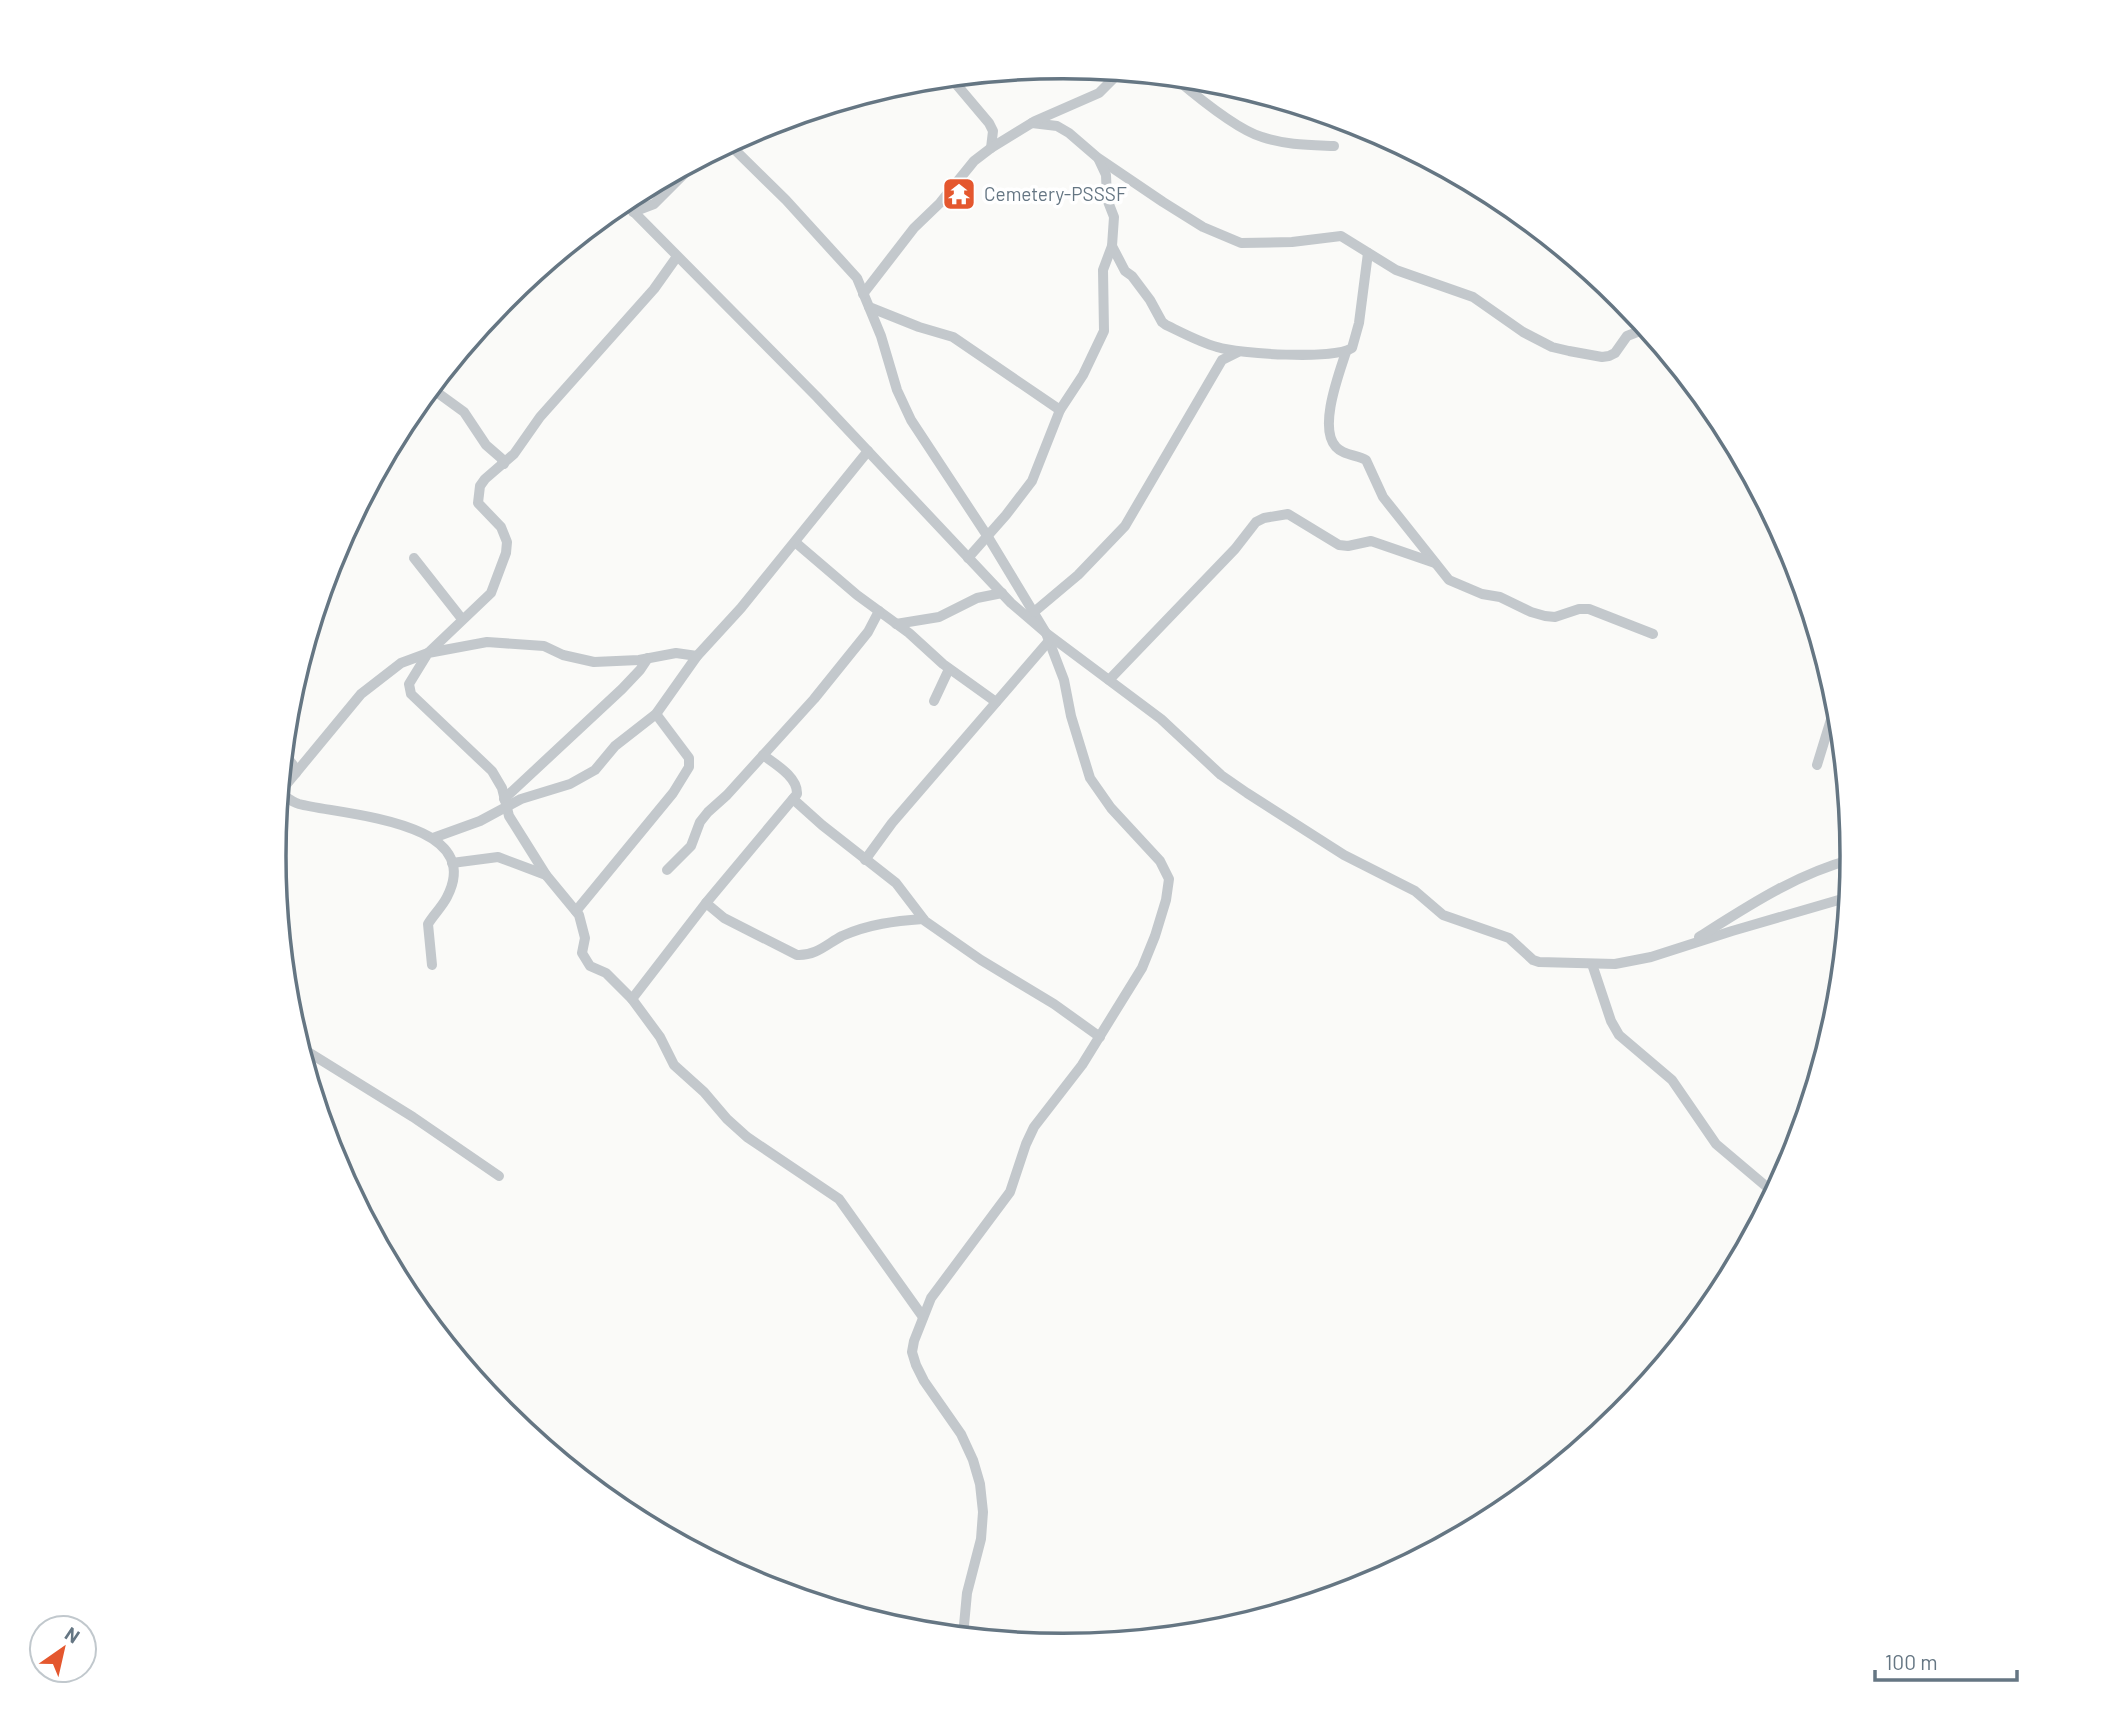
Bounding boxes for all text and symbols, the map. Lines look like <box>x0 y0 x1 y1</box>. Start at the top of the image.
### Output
temple icon: Cemetery-PSSSF <box>940 175 978 213</box>
place label: Cemetery-PSSSF <box>984 182 1127 205</box>
north arrow <box>28 1614 98 1684</box>
text: N <box>61 1621 84 1648</box>
scale bar <box>1875 1638 2017 1682</box>
text: 100 m <box>1885 1649 1938 1674</box>

